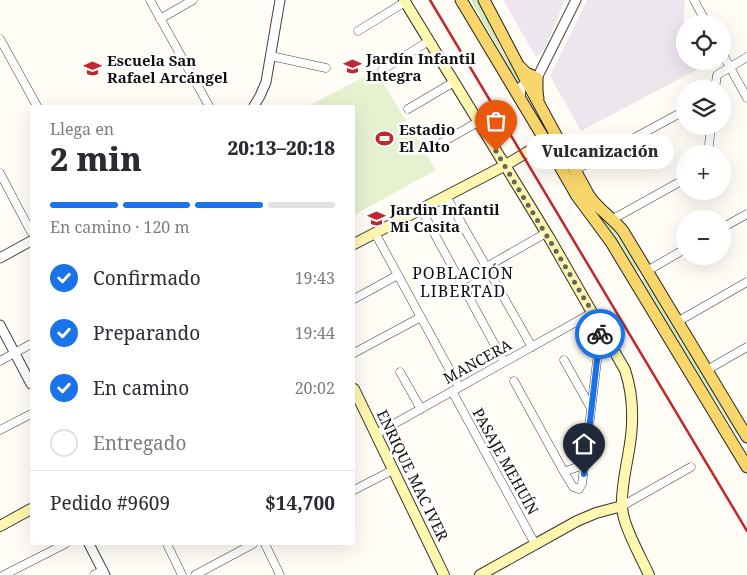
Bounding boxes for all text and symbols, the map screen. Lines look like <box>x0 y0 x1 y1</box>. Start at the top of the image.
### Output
map controls <box>676 15 731 265</box>
button: locate <box>676 15 731 70</box>
place label: Jardín Infantil Integra <box>365 48 476 85</box>
place label: Escuela San Rafael Arcángel <box>107 50 229 87</box>
school or university icon: Jardín Infantil Integra <box>342 57 362 77</box>
school or university icon: Escuela San Rafael Arcángel <box>83 59 103 79</box>
button: layers <box>676 80 731 135</box>
pin <box>475 100 517 151</box>
icon: bag <box>482 107 510 135</box>
text: Llega en <box>50 118 114 140</box>
place label: Estadio El Alto <box>399 119 455 156</box>
sports icon: Estadio El Alto <box>375 128 395 148</box>
callout: Vulcanización <box>526 134 674 168</box>
text: 20:13–20:18 <box>227 135 335 161</box>
text: 2 min <box>50 137 142 180</box>
text: Vulcanización <box>542 140 659 162</box>
button: + <box>676 145 731 200</box>
place label: Jardin Infantil Mi Casita <box>389 199 500 236</box>
school or university icon: Jardin Infantil Mi Casita <box>366 208 386 228</box>
button: − <box>676 210 731 265</box>
text: En camino · 120 m <box>50 216 190 238</box>
district label: POBLACIÓN LIBERTAD <box>412 262 514 302</box>
icon: check <box>50 264 78 292</box>
text: Confirmado <box>93 265 201 291</box>
text: 19:43 <box>295 267 335 289</box>
courier <box>575 309 625 359</box>
icon: check <box>50 319 78 347</box>
text: Preparando <box>93 320 200 346</box>
icon: bike <box>586 320 614 348</box>
text: 19:44 <box>295 322 335 344</box>
street label: MANCERA <box>439 334 515 388</box>
icon: check <box>50 374 78 402</box>
text: En camino <box>93 375 189 401</box>
text: 20:02 <box>295 377 335 399</box>
street label: PASAJE MEHUÍN <box>468 404 544 518</box>
street label: ENRIQUE MAC IVER <box>373 406 454 544</box>
pin <box>563 423 605 474</box>
text: Entregado <box>93 430 186 456</box>
icon: home <box>570 430 598 458</box>
text: Pedido #9609 <box>50 490 170 516</box>
text: $14,700 <box>265 490 335 516</box>

